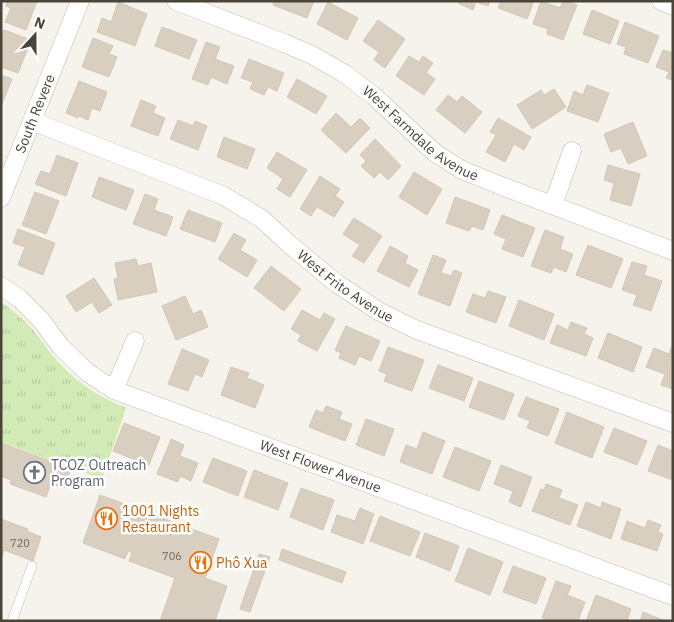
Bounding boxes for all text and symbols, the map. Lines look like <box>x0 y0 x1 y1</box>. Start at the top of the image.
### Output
north arrow <box>10 10 60 60</box>
text: N <box>32 13 48 33</box>
street label: South Revere <box>11 71 59 156</box>
street label: West Farmdale Avenue <box>359 82 481 185</box>
street label: West Frito Avenue <box>294 246 397 326</box>
street label: West Flower Avenue <box>257 436 384 497</box>
place label: TCOZ Outreach Program <box>51 456 146 490</box>
church icon: TCOZ Outreach Program <box>23 461 47 485</box>
place label: 1001 Nights Restaurant <box>122 502 200 536</box>
restaurant icon: 1001 Nights Restaurant <box>94 507 118 531</box>
house number: 720 <box>10 536 30 550</box>
house number: 706 <box>162 549 182 563</box>
restaurant icon: Phô Xua <box>188 551 212 575</box>
place label: Phô Xua <box>216 554 268 572</box>

